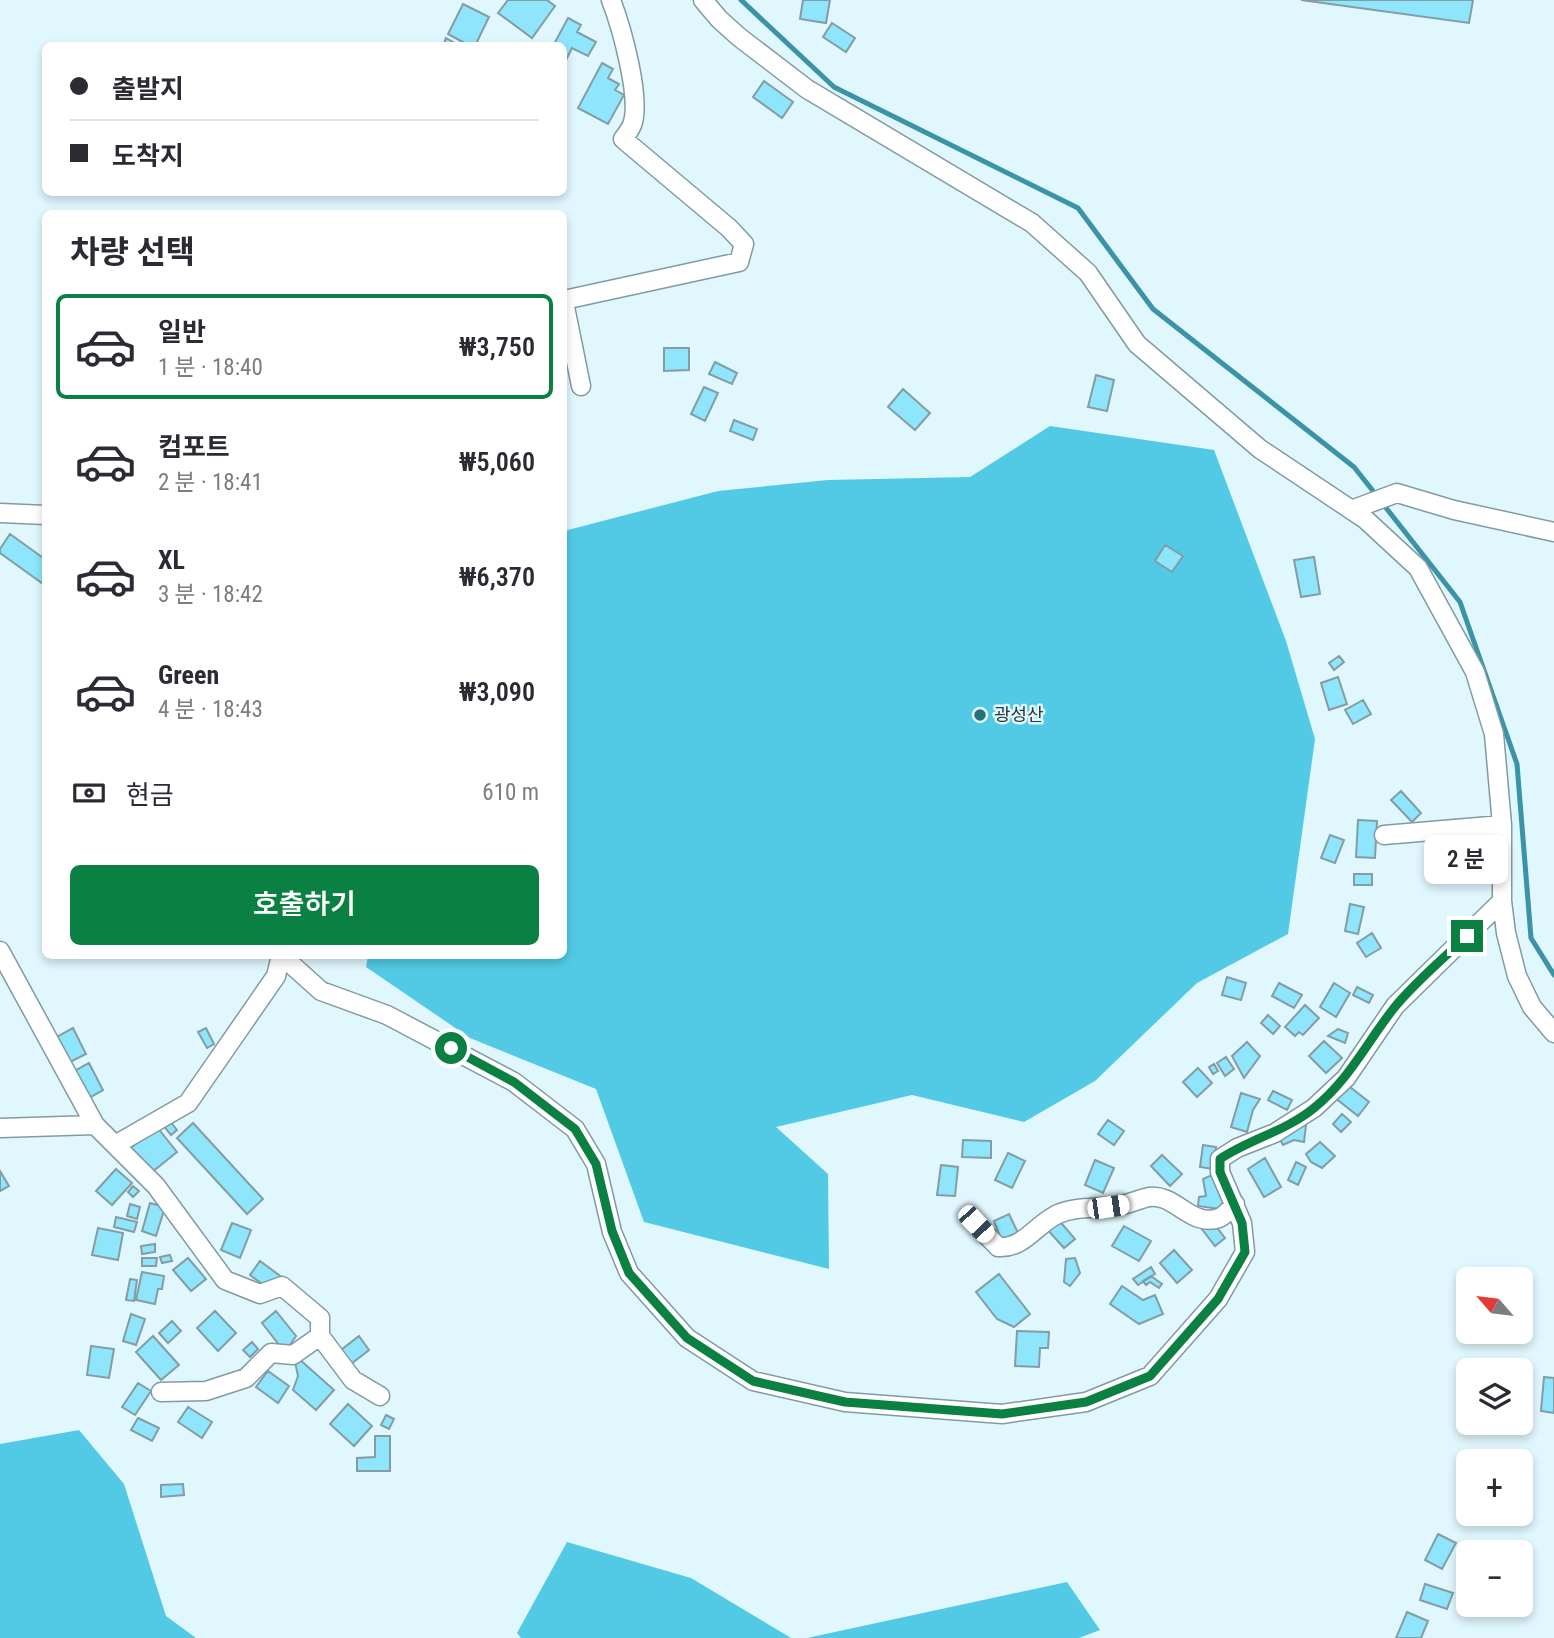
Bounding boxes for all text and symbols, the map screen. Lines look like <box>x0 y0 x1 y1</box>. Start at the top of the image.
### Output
text: 출발지 <box>112 74 184 104</box>
text: 도착지 <box>112 141 184 171</box>
text: 차량 선택 <box>70 233 195 271</box>
icon: car <box>74 315 137 378</box>
text: 일반 <box>158 317 206 347</box>
text: ₩3,750 <box>459 332 535 362</box>
text: 1 분 · 18:40 <box>158 354 263 381</box>
icon: car <box>74 430 137 493</box>
text: 컴포트 <box>158 432 230 462</box>
text: ₩5,060 <box>459 447 535 477</box>
text: 2 분 · 18:41 <box>158 469 263 496</box>
icon: car <box>74 545 137 608</box>
text: XL <box>158 545 185 575</box>
text: ₩6,370 <box>459 562 535 592</box>
text: 3 분 · 18:42 <box>158 581 263 608</box>
icon: car <box>74 660 137 723</box>
text: Green <box>158 660 219 690</box>
text: ₩3,090 <box>459 677 535 707</box>
text: 4 분 · 18:43 <box>158 696 263 723</box>
place label: 광성산 <box>994 704 1044 725</box>
marker: 광성산 <box>972 707 988 723</box>
icon: cash <box>70 774 108 812</box>
text: 610 m <box>482 779 539 806</box>
text: 현금 <box>126 780 174 810</box>
callout: 2 분 <box>1425 834 1509 884</box>
text: 2 분 <box>1447 846 1485 873</box>
button: 호출하기 <box>70 865 539 945</box>
route end <box>1451 920 1483 952</box>
route start <box>435 1032 467 1064</box>
car <box>1086 1194 1131 1220</box>
car <box>954 1201 999 1247</box>
north arrow <box>1456 1267 1533 1344</box>
map controls <box>1456 1267 1533 1617</box>
button: layers <box>1456 1358 1533 1435</box>
button: + <box>1456 1449 1533 1526</box>
button: − <box>1456 1540 1533 1617</box>

